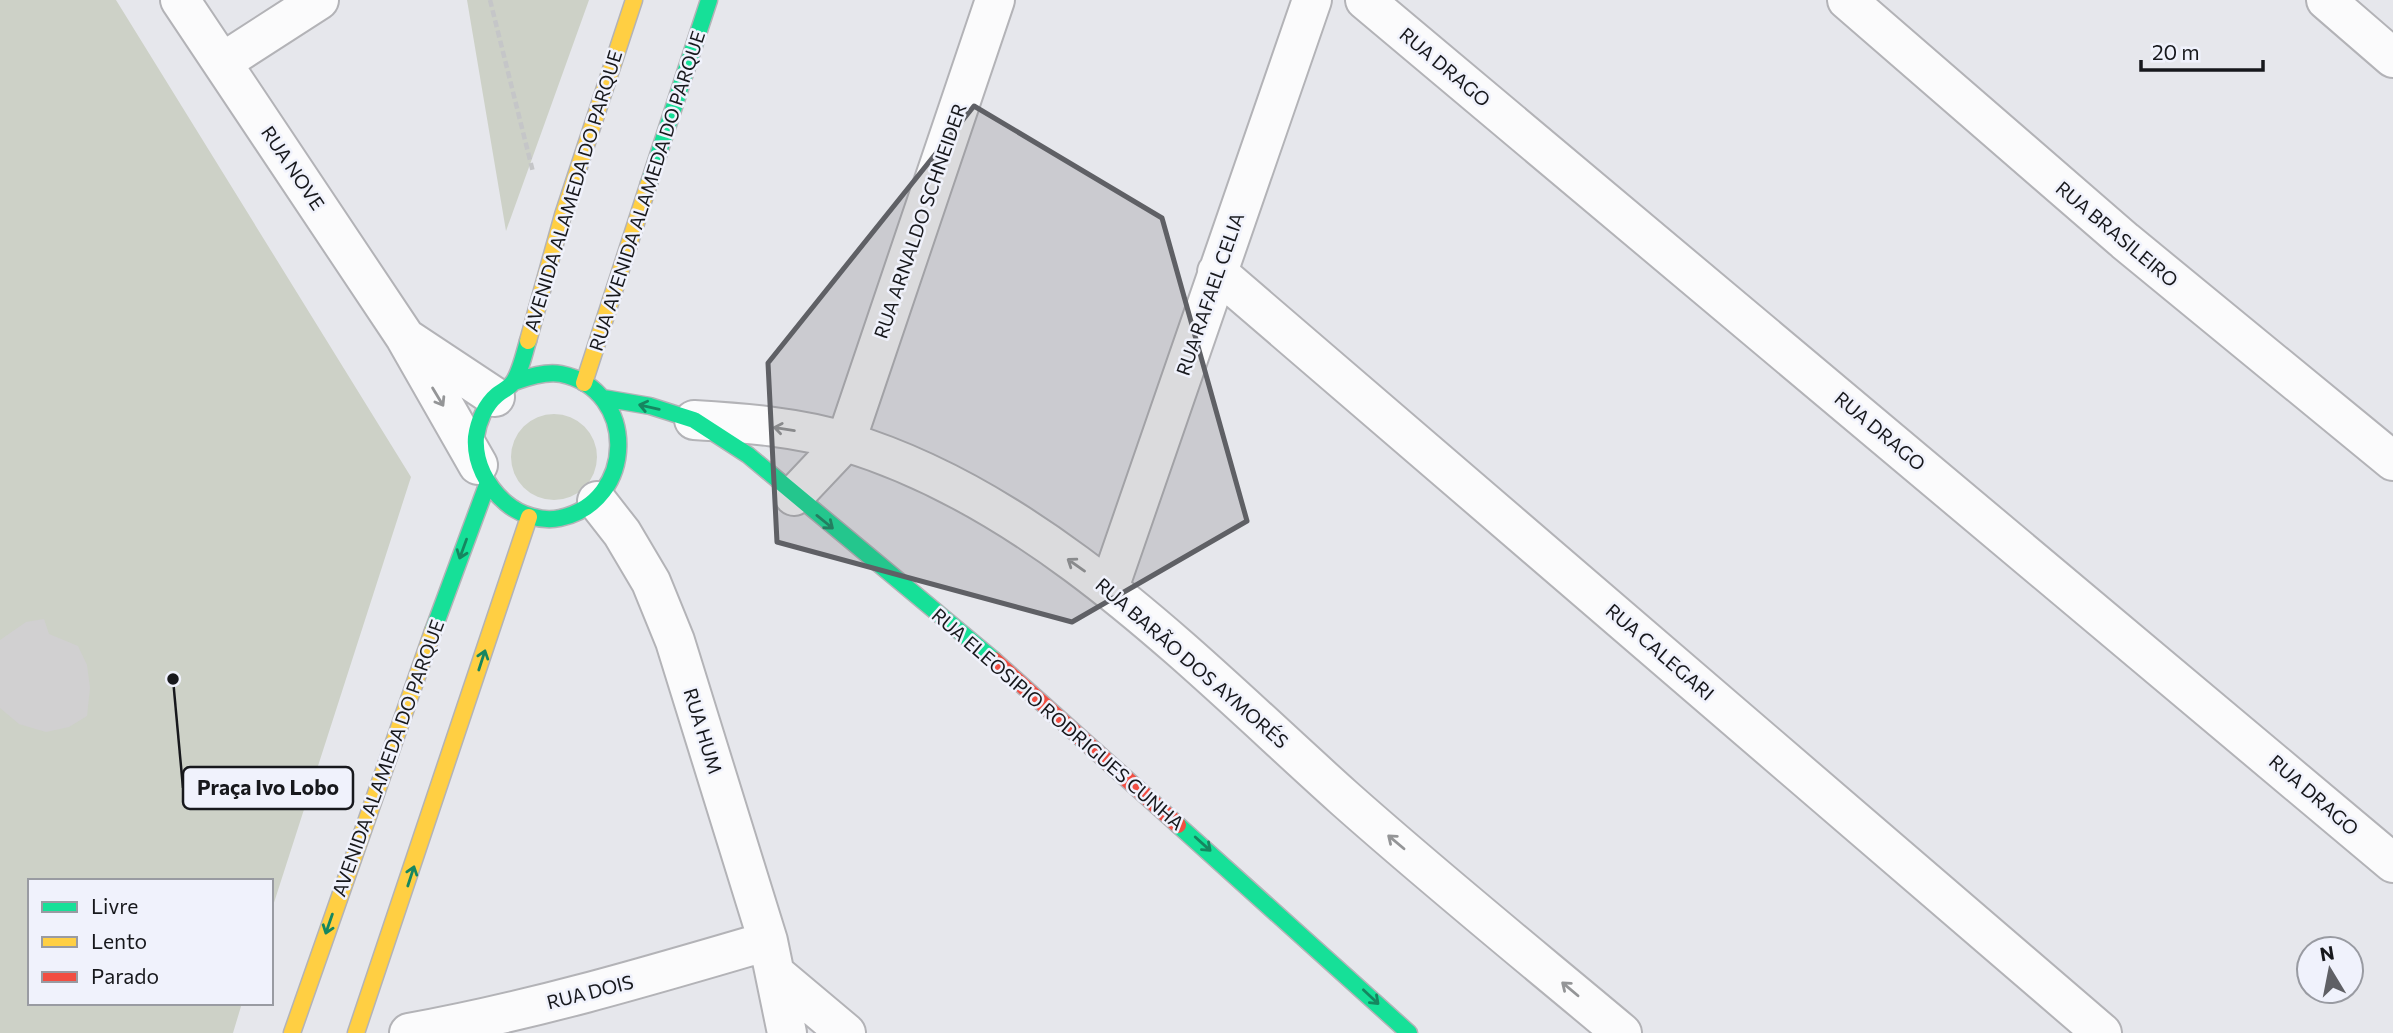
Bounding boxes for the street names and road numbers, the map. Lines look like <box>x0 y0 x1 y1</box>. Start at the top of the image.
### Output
street label: RUA DRAGO <box>1395 22 1495 111</box>
street label: RUA AVENIDA ALAMEDA DO PARQUE <box>584 28 709 354</box>
street label: AVENIDA ALAMEDA DO PARQUE <box>519 47 626 334</box>
street label: RUA ARNALDO SCHNEIDER <box>868 100 971 341</box>
street label: RUA NOVE <box>257 121 330 214</box>
street label: RUA BRASILEIRO <box>2052 176 2183 291</box>
street label: RUA RAFAEL CELIA <box>1171 209 1248 378</box>
street label: RUA DRAGO <box>1830 386 1930 475</box>
street label: RUA BARÃO DOS AYMORÉS <box>1091 573 1293 753</box>
street label: RUA CALEGARI <box>1602 598 1719 705</box>
street label: RUA ELEOSIPIO RODRIGUES CUNHA <box>928 603 1189 834</box>
street label: AVENIDA ALAMEDA DO PARQUE <box>327 616 448 899</box>
street label: RUA HUM <box>680 685 727 777</box>
street label: RUA DRAGO <box>2265 749 2364 840</box>
street label: RUA DOIS <box>544 970 636 1013</box>

